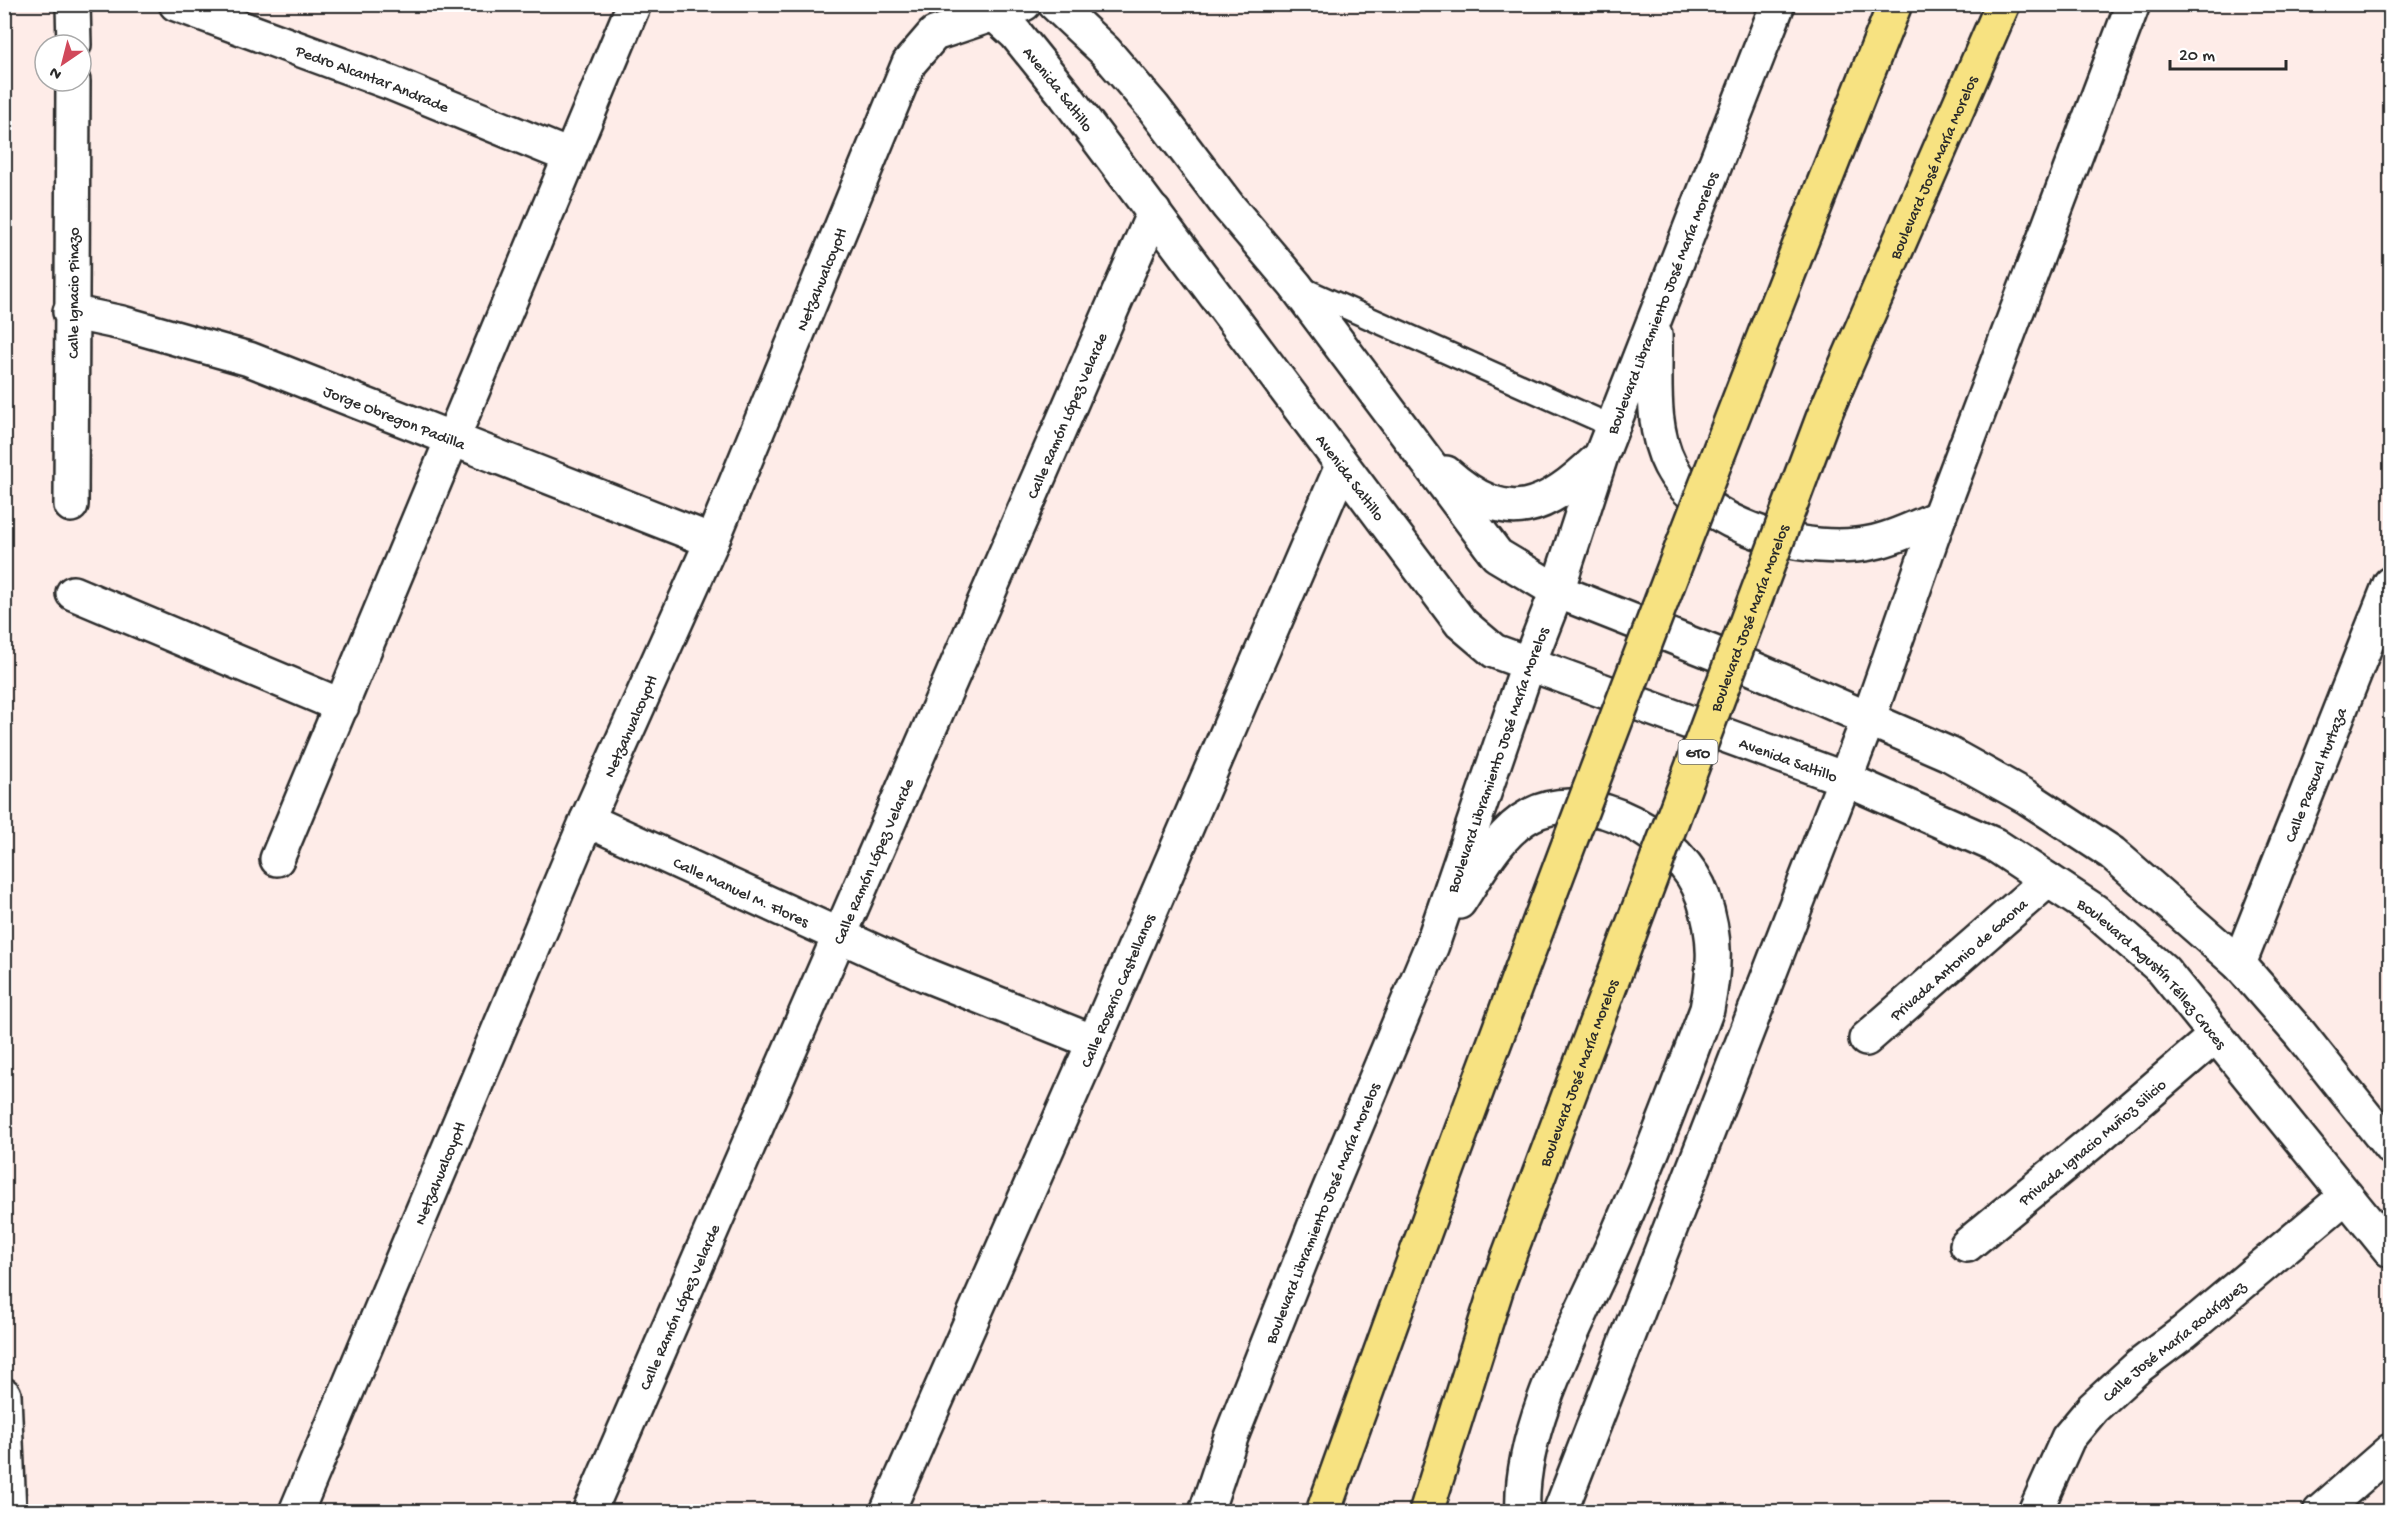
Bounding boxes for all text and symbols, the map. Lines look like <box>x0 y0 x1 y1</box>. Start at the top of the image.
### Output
north arrow <box>33 33 93 93</box>
scale bar <box>2170 33 2286 71</box>
street label: Pedro Alcantar Andrade <box>291 42 452 119</box>
street label: Avenida Saltillo <box>1017 44 1096 137</box>
text: 20 m <box>2179 46 2215 67</box>
text: N <box>46 61 66 83</box>
street label: Boulevard José María Morelos <box>1887 72 1984 264</box>
street label: Boulevard Libramiento José María Morelos <box>1604 169 1725 438</box>
street label: Netzahualcoyotl <box>794 226 853 334</box>
street label: Calle Ignacio Pinazo <box>66 227 85 359</box>
street label: Calle Ramón López Velarde <box>1025 330 1114 502</box>
street label: Jorge Obregon Padilla <box>320 383 468 457</box>
street label: Avenida Saltillo <box>1310 432 1387 526</box>
street label: Boulevard José María Morelos <box>1707 522 1796 716</box>
street label: Boulevard Libramiento José María Morelos <box>1444 624 1555 897</box>
street label: Netzahualcoyotl <box>601 673 664 781</box>
street label: Calle Pascual Hurtaza <box>2282 705 2353 846</box>
street label: Avenida Saltillo <box>1736 735 1839 788</box>
road number: GTO <box>1678 740 1718 764</box>
street label: Calle Ramón López Velarde <box>831 776 920 948</box>
street label: Calle Manuel M. Flores <box>669 855 812 934</box>
street label: Privada Antonio de Gaona <box>1887 895 2034 1027</box>
street label: Boulevard Agustín Téllez Cruces <box>2072 895 2230 1055</box>
street label: Calle Rosario Castellanos <box>1078 911 1161 1071</box>
street label: Boulevard José María Morelos <box>1537 977 1625 1171</box>
street label: Privada Ignacio Muñoz Silicio <box>2015 1076 2171 1212</box>
street label: Boulevard Libramiento José María Morelos <box>1263 1080 1387 1348</box>
street label: Netzahualcoyotl <box>412 1120 472 1228</box>
street label: Calle Ramón López Velarde <box>637 1221 726 1394</box>
street label: Calle José María Rodríguez <box>2100 1278 2252 1408</box>

